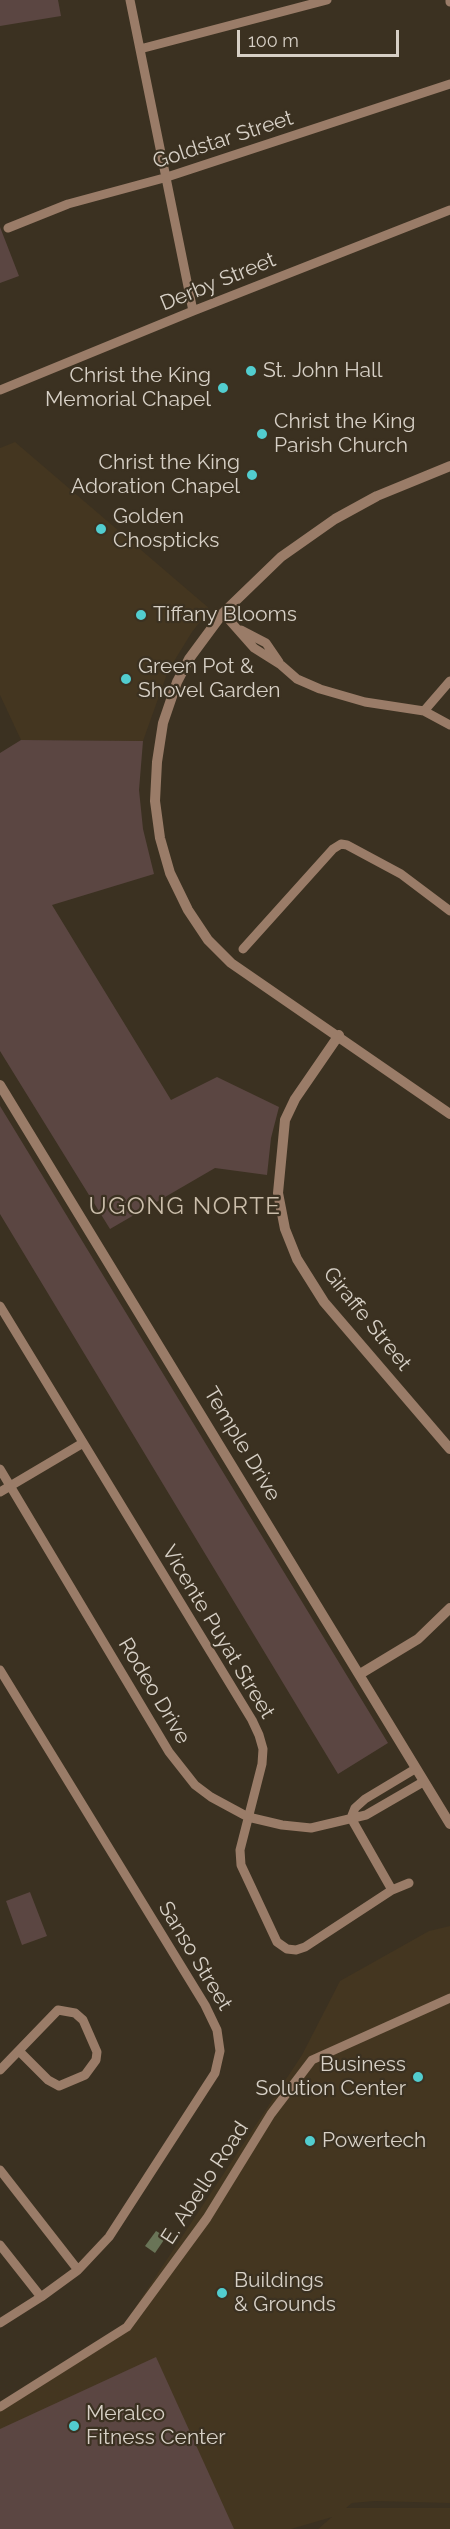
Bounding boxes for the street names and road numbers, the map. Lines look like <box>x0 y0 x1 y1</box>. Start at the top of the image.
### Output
street label: Goldstar Street <box>150 105 296 175</box>
street label: Derby Street <box>157 247 279 317</box>
street label: Giraffe Street <box>318 1262 416 1376</box>
street label: Temple Drive <box>198 1382 286 1506</box>
street label: Vicente Puyat Street <box>156 1541 280 1723</box>
street label: Rodeo Drive <box>113 1633 195 1749</box>
street label: Sanso Street <box>153 1897 237 2015</box>
street label: E. Abello Road <box>156 2117 254 2249</box>

